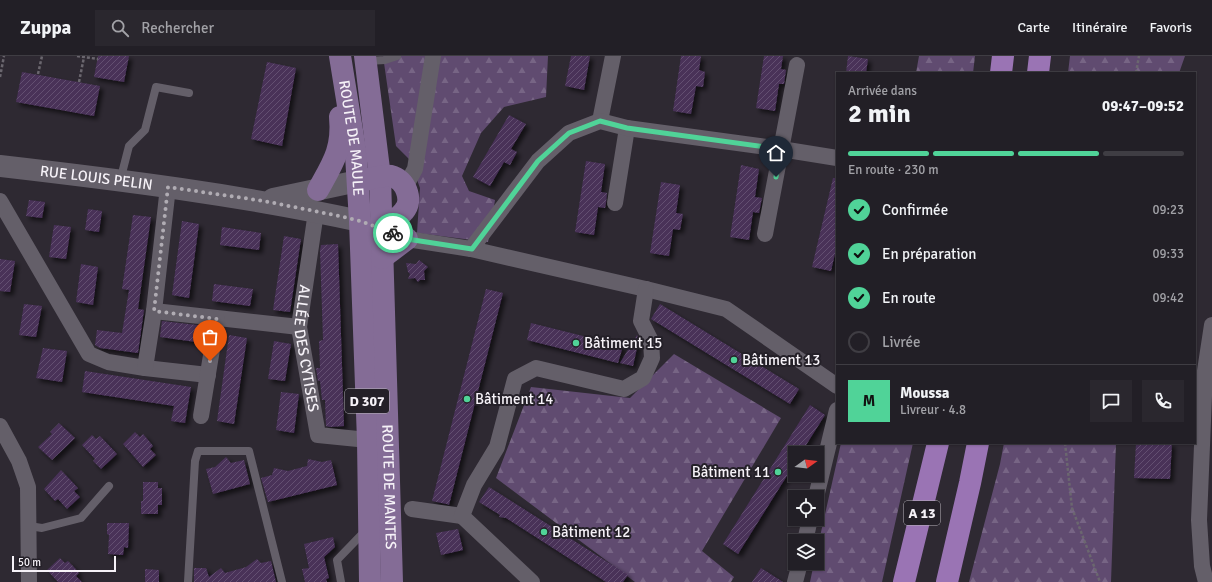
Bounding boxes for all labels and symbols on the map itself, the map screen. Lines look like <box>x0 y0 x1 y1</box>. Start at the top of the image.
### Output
street label: ROUTE DE MAULE <box>335 79 367 197</box>
pin <box>759 136 793 177</box>
street label: RUE LOUIS PELIN <box>39 162 154 194</box>
courier <box>373 213 413 253</box>
street label: ALLÉE DES CYTISES <box>290 284 323 413</box>
pin <box>193 320 227 361</box>
place label: Bâtiment 15 <box>584 334 662 352</box>
marker: Bâtiment 15 <box>571 338 581 348</box>
place label: Bâtiment 13 <box>742 351 820 369</box>
marker: Bâtiment 13 <box>729 355 739 365</box>
road number: D 307 <box>345 389 389 413</box>
place label: Bâtiment 14 <box>475 390 553 408</box>
marker: Bâtiment 14 <box>462 394 472 404</box>
street label: ROUTE DE MANTES <box>378 424 400 550</box>
north arrow <box>788 446 824 482</box>
place label: Bâtiment 11 <box>692 463 770 481</box>
marker: Bâtiment 11 <box>773 467 783 477</box>
road number: A 13 <box>904 501 940 525</box>
place label: Bâtiment 12 <box>552 523 630 541</box>
marker: Bâtiment 12 <box>539 527 549 537</box>
scale bar <box>12 554 116 573</box>

